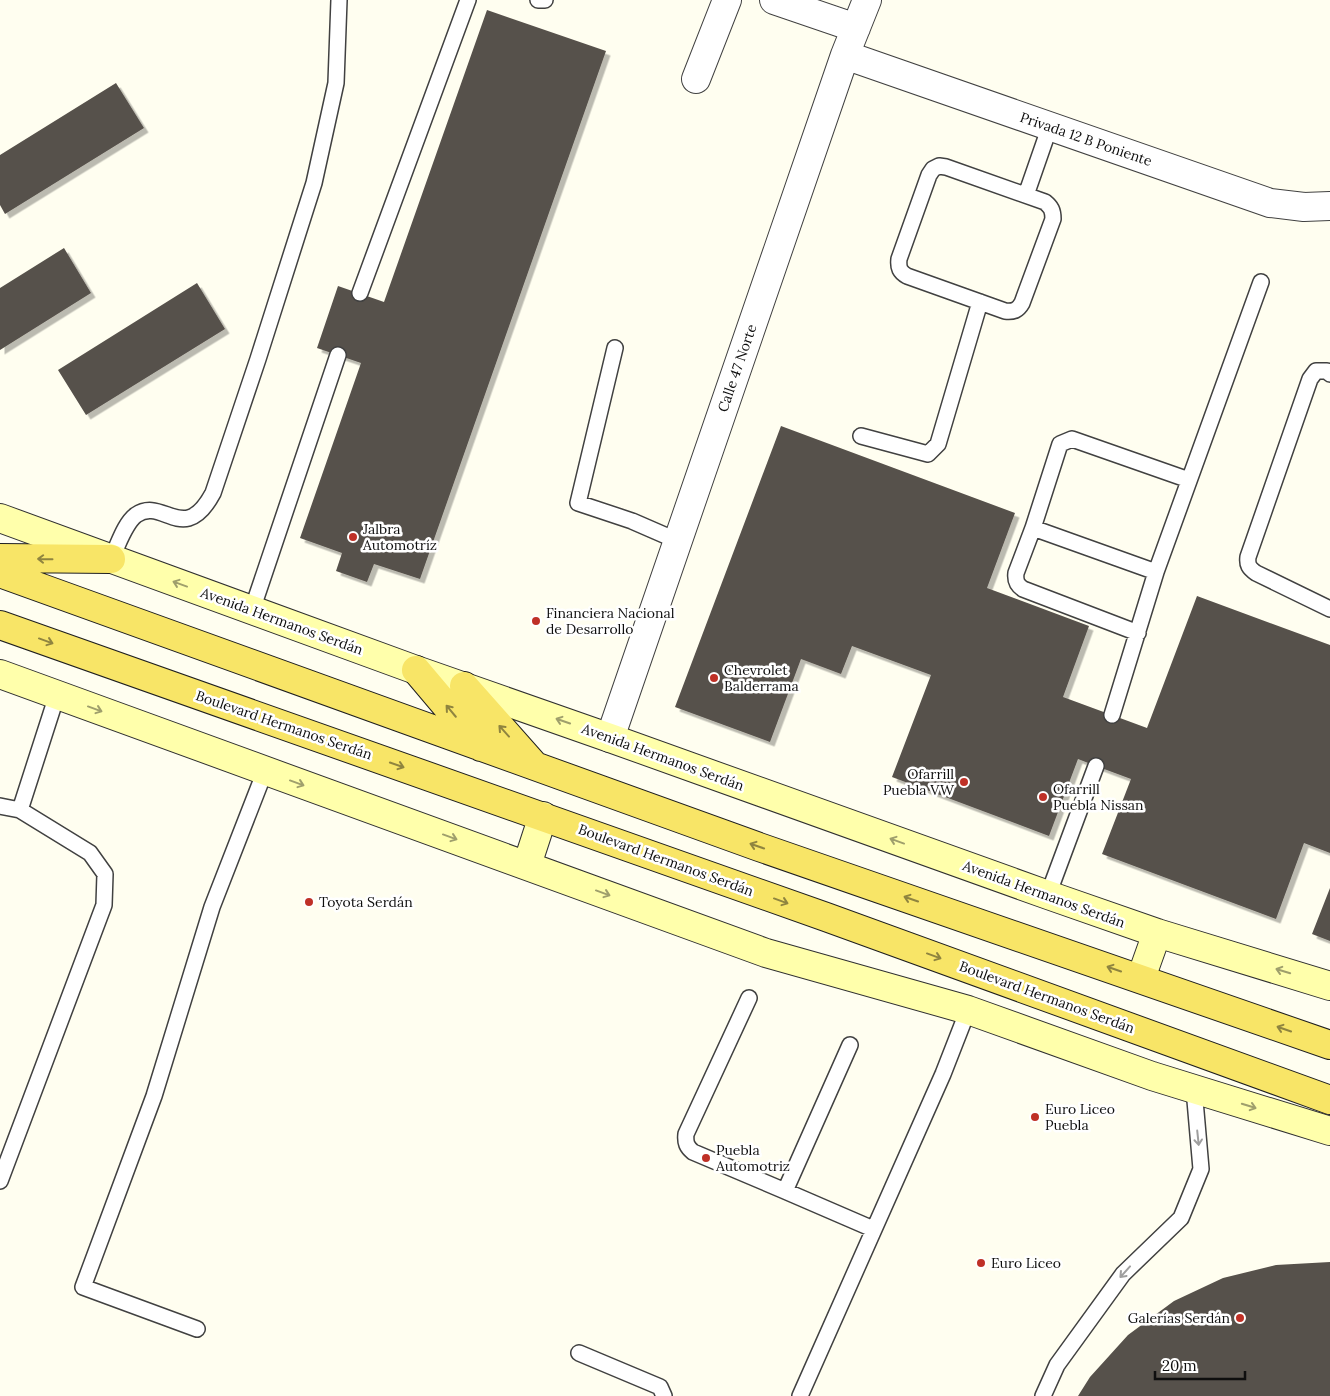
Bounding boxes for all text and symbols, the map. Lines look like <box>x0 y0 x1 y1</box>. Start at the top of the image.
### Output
street label: Privada 12 B Poniente <box>1018 108 1155 170</box>
street label: Calle 47 Norte <box>714 321 761 414</box>
place label: Jalbra Automotríz <box>362 520 437 554</box>
marker: Jalbra Automotríz <box>347 531 359 543</box>
one-way arrow <box>37 554 53 563</box>
one-way arrow <box>172 579 188 588</box>
street label: Avenida Hermanos Serdán <box>198 583 366 659</box>
place label: Financiera Nacional de Desarrollo <box>546 604 675 638</box>
marker: Financiera Nacional de Desarrollo <box>530 615 542 627</box>
one-way arrow <box>38 637 53 646</box>
place label: Chevrolet Balderrama <box>724 661 799 695</box>
marker: Chevrolet Balderrama <box>708 672 720 684</box>
street label: Boulevard Hermanos Serdán <box>194 686 375 764</box>
one-way arrow <box>87 705 102 714</box>
one-way arrow <box>445 705 456 718</box>
one-way arrow <box>556 716 572 725</box>
street label: Avenida Hermanos Serdán <box>579 719 747 795</box>
one-way arrow <box>498 725 510 738</box>
one-way arrow <box>389 761 404 770</box>
place label: Ofarrill Puebla VW <box>883 765 955 799</box>
marker: Ofarrill Puebla VW <box>958 776 970 788</box>
one-way arrow <box>289 778 305 788</box>
place label: Ofarrill Puebla Nissan <box>1053 780 1144 814</box>
marker: Ofarrill Puebla Nissan <box>1037 791 1049 803</box>
street label: Boulevard Hermanos Serdán <box>576 820 757 900</box>
one-way arrow <box>442 833 458 843</box>
one-way arrow <box>890 836 906 845</box>
one-way arrow <box>750 841 766 850</box>
street label: Avenida Hermanos Serdán <box>960 856 1128 932</box>
one-way arrow <box>595 889 610 898</box>
place label: Toyota Serdán <box>319 893 413 911</box>
one-way arrow <box>903 894 919 904</box>
marker: Toyota Serdán <box>303 896 315 908</box>
one-way arrow <box>773 897 789 906</box>
one-way arrow <box>926 952 941 961</box>
street label: Boulevard Hermanos Serdán <box>957 957 1138 1037</box>
one-way arrow <box>1106 964 1122 974</box>
one-way arrow <box>1276 966 1292 976</box>
one-way arrow <box>1277 1024 1292 1033</box>
place label: Euro Liceo Puebla <box>1045 1100 1115 1134</box>
one-way arrow <box>1241 1102 1256 1111</box>
marker: Euro Liceo Puebla <box>1029 1111 1041 1123</box>
one-way arrow <box>1193 1129 1203 1145</box>
place label: Puebla Automotriz <box>715 1141 790 1175</box>
marker: Puebla Automotriz <box>700 1152 712 1164</box>
place label: Euro Liceo <box>991 1254 1061 1272</box>
marker: Euro Liceo <box>975 1257 987 1269</box>
one-way arrow <box>1119 1266 1131 1279</box>
place label: Galerías Serdán <box>1128 1309 1230 1327</box>
marker: Galerías Serdán <box>1234 1312 1246 1324</box>
scale bar <box>1155 1348 1245 1380</box>
text: 20 m <box>1162 1356 1197 1375</box>

